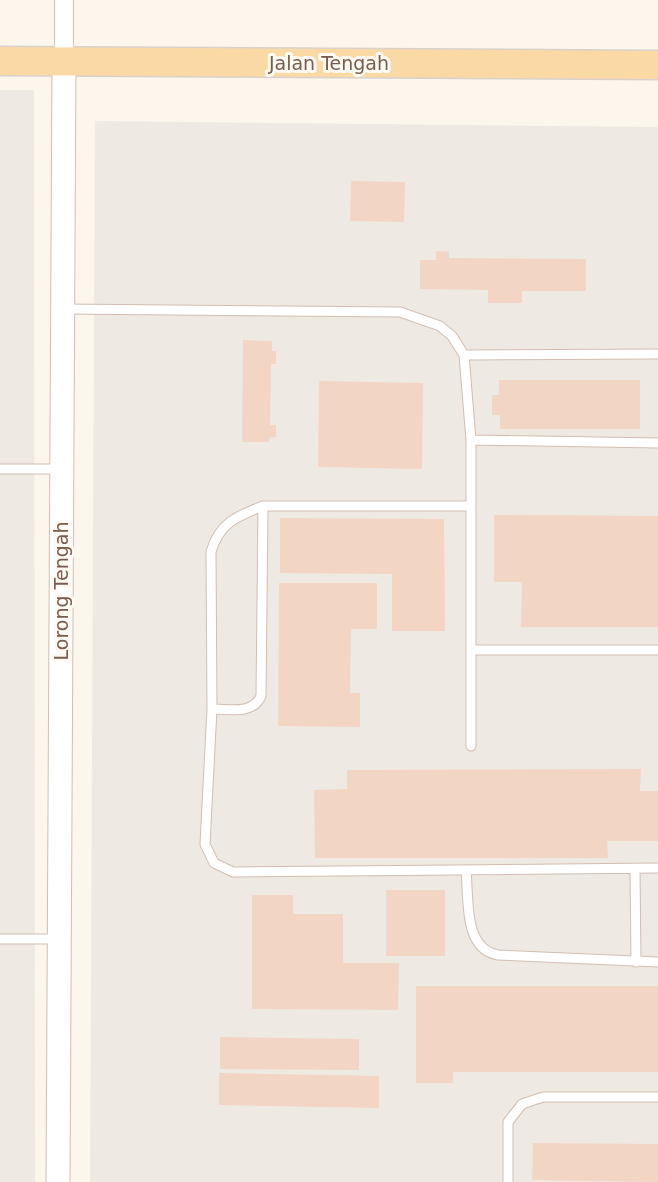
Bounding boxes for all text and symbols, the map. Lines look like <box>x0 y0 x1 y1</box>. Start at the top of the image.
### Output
street label: Jalan Tengah <box>268 52 389 74</box>
street label: Lorong Tengah <box>50 522 72 660</box>

